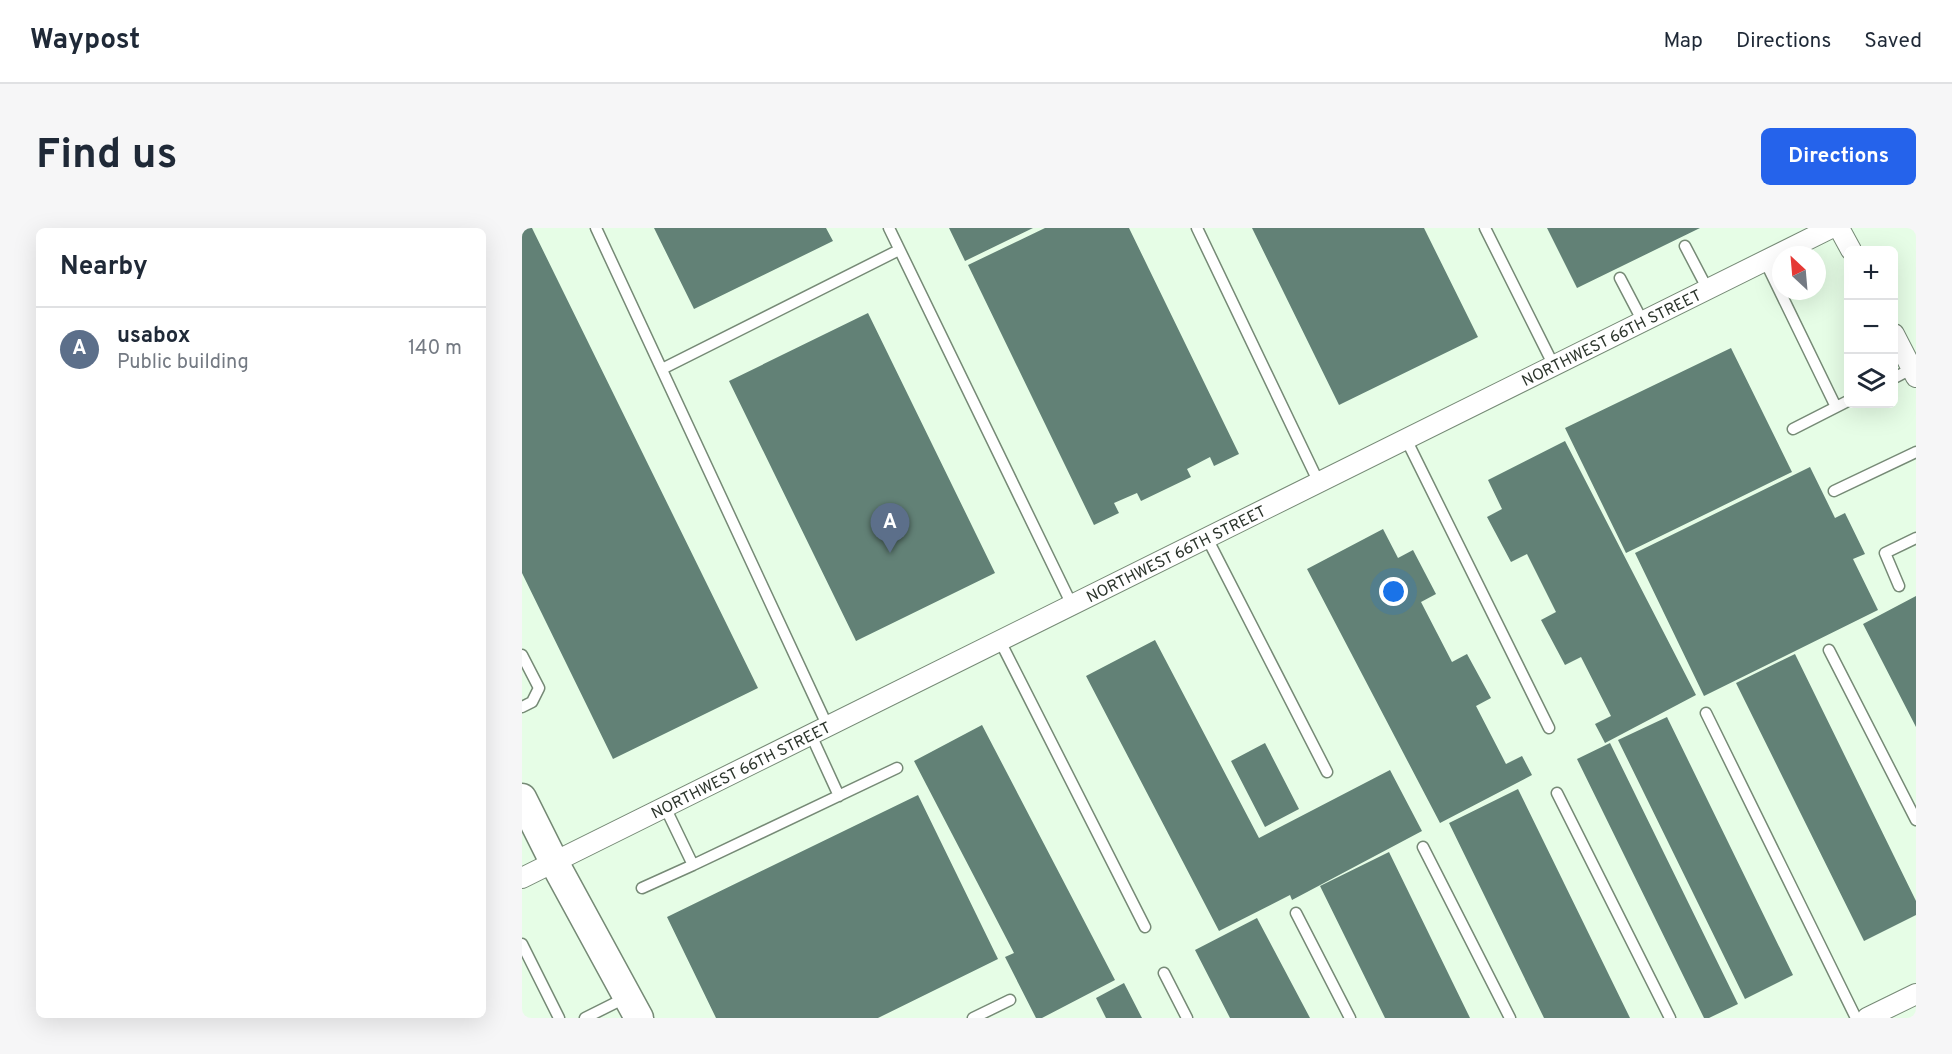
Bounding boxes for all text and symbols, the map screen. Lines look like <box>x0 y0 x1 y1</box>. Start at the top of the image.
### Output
text: Waypost <box>30 23 140 59</box>
text: Map <box>1663 28 1703 55</box>
text: Directions <box>1736 28 1831 55</box>
text: Saved <box>1864 28 1922 55</box>
button: Directions <box>1761 128 1916 185</box>
text: Find us <box>36 130 177 183</box>
north arrow <box>1772 246 1826 300</box>
map controls <box>1844 246 1898 408</box>
button: + <box>1844 246 1898 300</box>
text: Nearby <box>60 251 148 284</box>
street label: NORTHWEST 66TH STREET <box>1519 286 1705 392</box>
button: − <box>1844 300 1898 354</box>
text: usabox <box>117 323 190 350</box>
text: A <box>72 336 87 362</box>
text: 140 m <box>408 336 462 362</box>
text: Public building <box>117 350 249 376</box>
button: layers <box>1844 354 1898 408</box>
street label: NORTHWEST 66TH STREET <box>1084 502 1270 608</box>
pin: A <box>870 504 910 553</box>
your location <box>1379 577 1408 606</box>
street label: NORTHWEST 66TH STREET <box>648 718 835 824</box>

